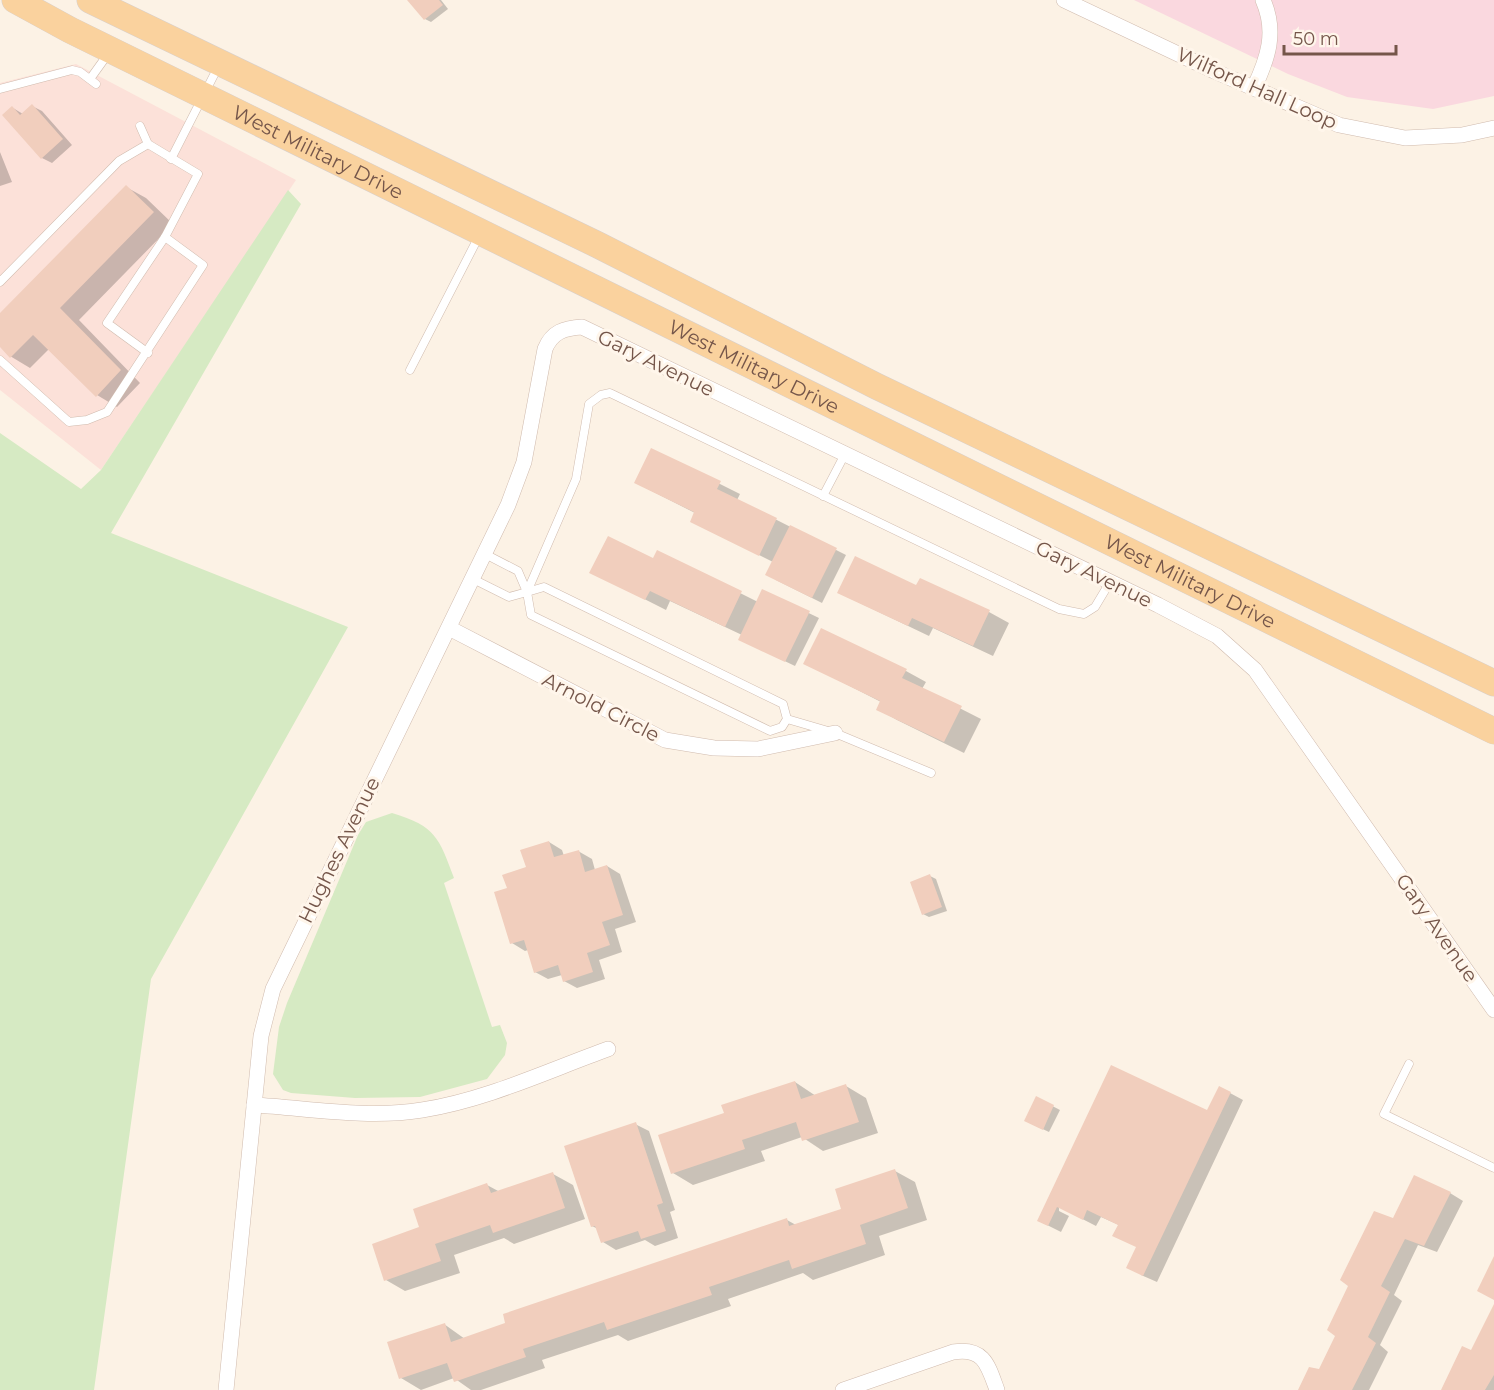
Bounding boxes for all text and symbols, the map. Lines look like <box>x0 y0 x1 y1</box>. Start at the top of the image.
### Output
scale bar <box>1284 18 1396 56</box>
text: 50 m <box>1293 28 1339 50</box>
street label: Wilford Hall Loop <box>1173 42 1341 134</box>
street label: West Military Drive <box>229 100 407 204</box>
street label: West Military Drive <box>665 315 843 419</box>
street label: Gary Avenue <box>594 324 718 402</box>
street label: West Military Drive <box>1101 529 1279 634</box>
street label: Gary Avenue <box>1032 535 1156 613</box>
street label: Arnold Circle <box>538 667 664 747</box>
street label: Hughes Avenue <box>293 773 385 927</box>
street label: Gary Avenue <box>1391 869 1483 987</box>

